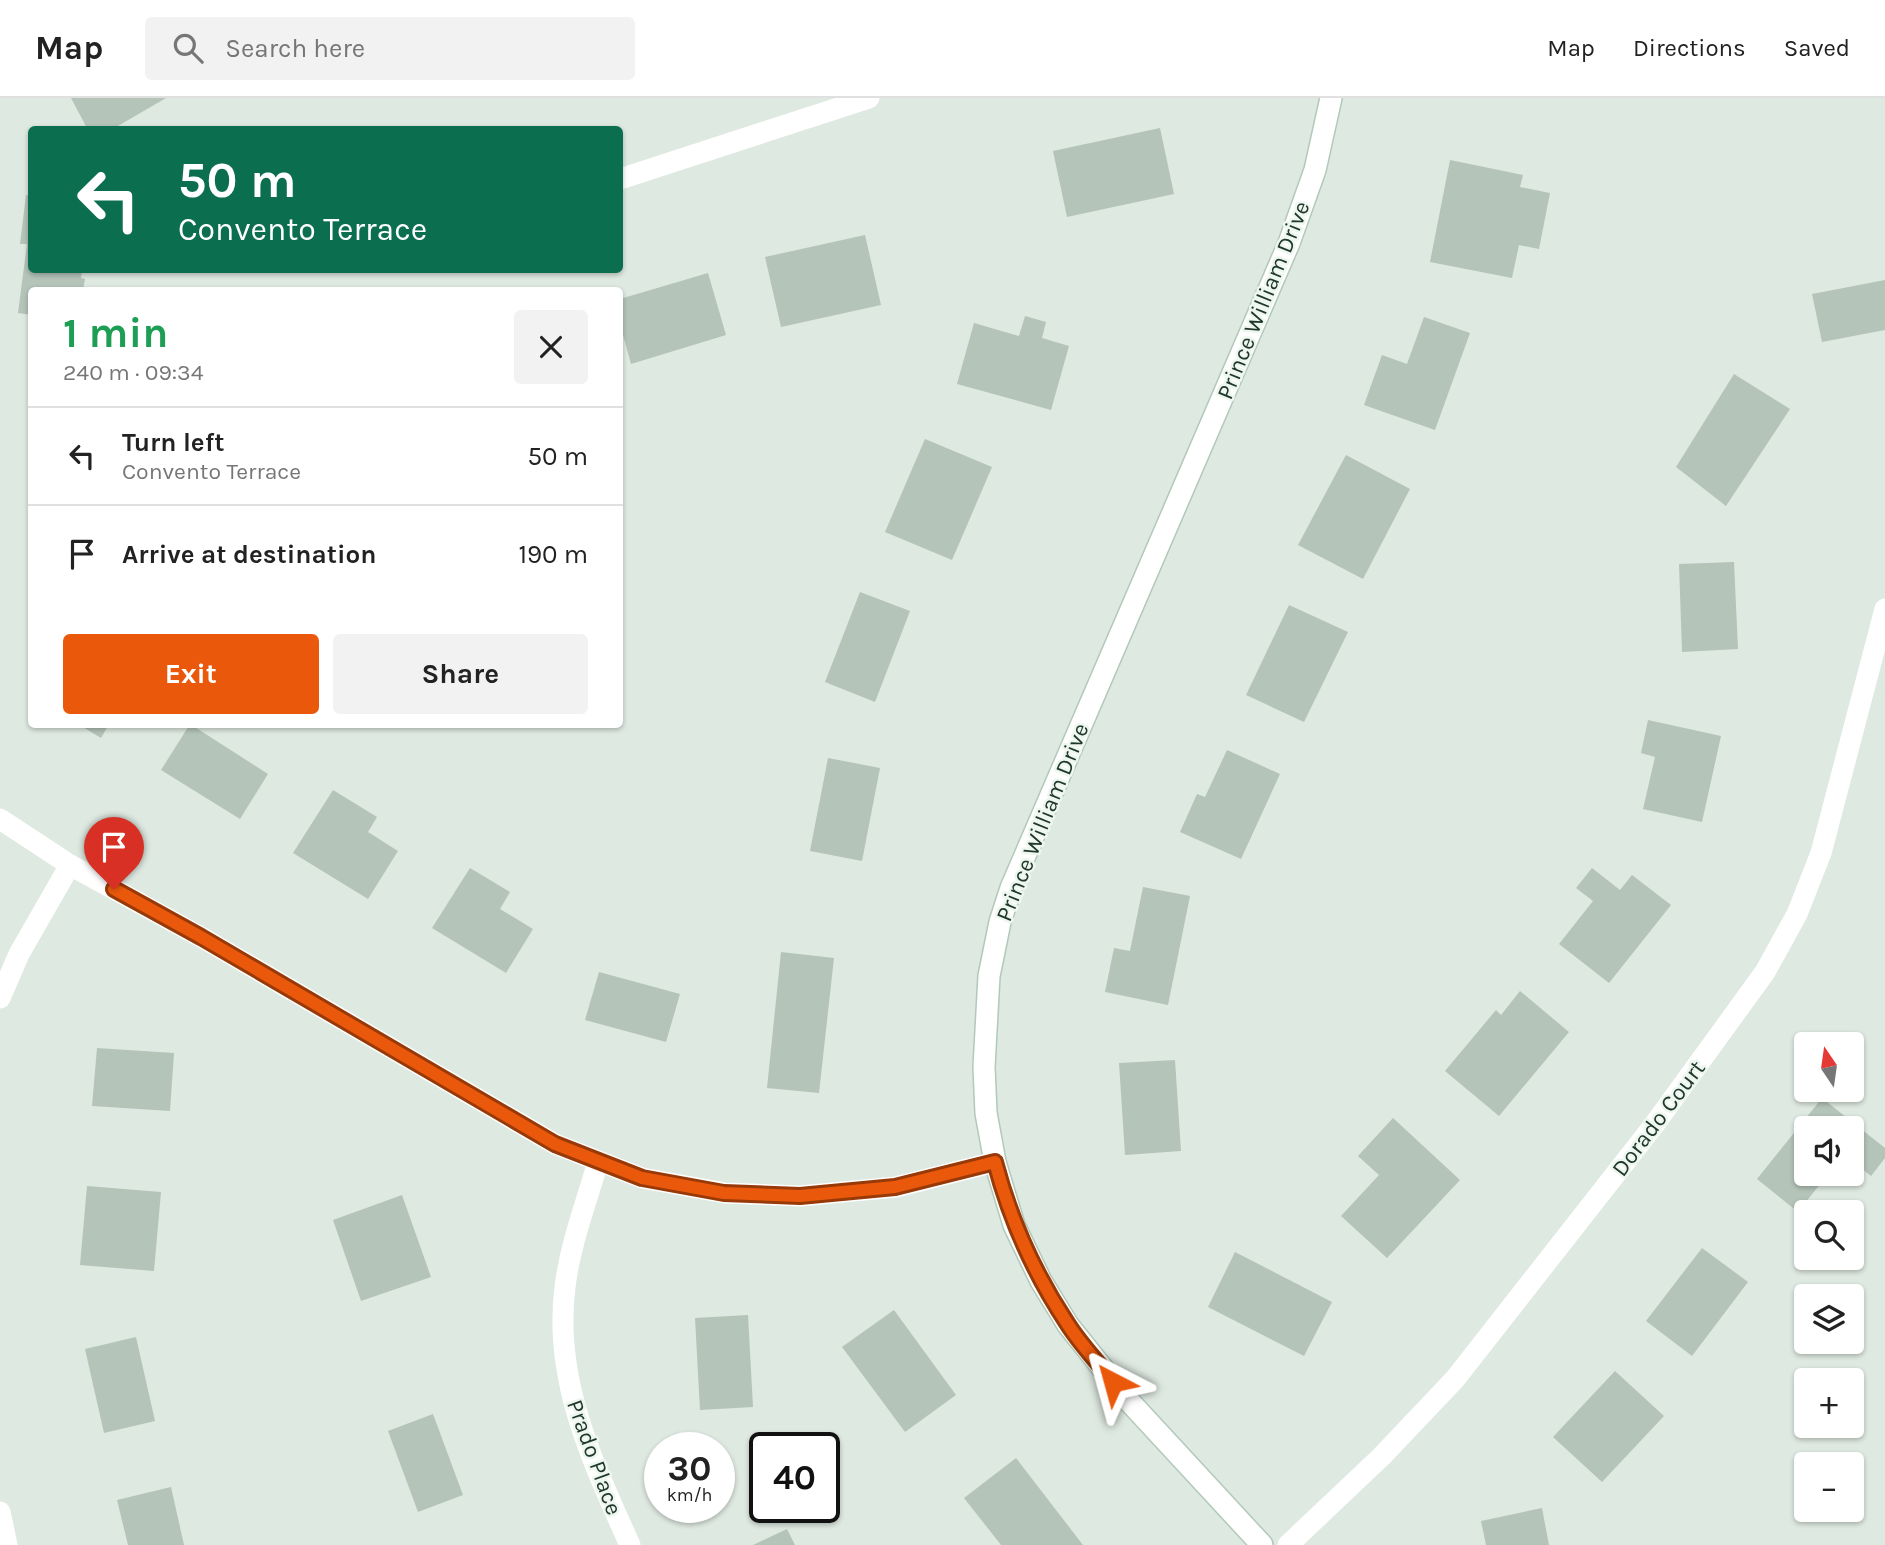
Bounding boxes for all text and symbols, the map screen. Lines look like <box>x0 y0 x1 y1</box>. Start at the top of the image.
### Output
search box <box>145 17 635 80</box>
text: Map <box>35 29 103 67</box>
icon: search <box>169 29 207 67</box>
text: Search here <box>225 33 365 64</box>
text: Map <box>1547 34 1595 62</box>
text: Directions <box>1633 34 1746 62</box>
text: Saved <box>1784 34 1850 62</box>
text: 50 m <box>178 152 296 209</box>
icon: left <box>63 154 154 245</box>
street label: Prince William Drive <box>1211 197 1316 403</box>
text: Convento Terrace <box>178 211 427 248</box>
text: 1 min <box>63 308 168 358</box>
button: close <box>514 310 588 384</box>
text: 240 m · 09:34 <box>63 359 204 386</box>
text: Turn left <box>122 427 224 458</box>
icon: left <box>63 437 101 475</box>
text: 50 m <box>527 441 588 472</box>
text: Convento Terrace <box>122 458 301 485</box>
icon: arrive <box>63 535 101 573</box>
text: Arrive at destination <box>122 539 376 570</box>
text: 190 m <box>518 539 588 570</box>
button: Exit <box>63 634 319 714</box>
button: Share <box>333 634 588 714</box>
street label: Prince William Drive <box>990 719 1095 925</box>
pin <box>84 817 144 889</box>
icon: arrive <box>95 828 133 866</box>
north arrow <box>1794 1032 1864 1102</box>
map controls <box>1794 1032 1864 1522</box>
street label: Dorado Court <box>1606 1055 1711 1182</box>
button: sound <box>1794 1116 1864 1186</box>
button: search <box>1794 1200 1864 1270</box>
button: layers <box>1794 1284 1864 1354</box>
position arrow <box>1076 1345 1150 1419</box>
button: + <box>1794 1368 1864 1438</box>
street label: Prado Place <box>561 1396 628 1519</box>
speed limit sign: 40 <box>749 1432 840 1523</box>
text: 30 <box>668 1448 711 1489</box>
button: − <box>1794 1452 1864 1522</box>
text: km/h <box>667 1484 712 1506</box>

